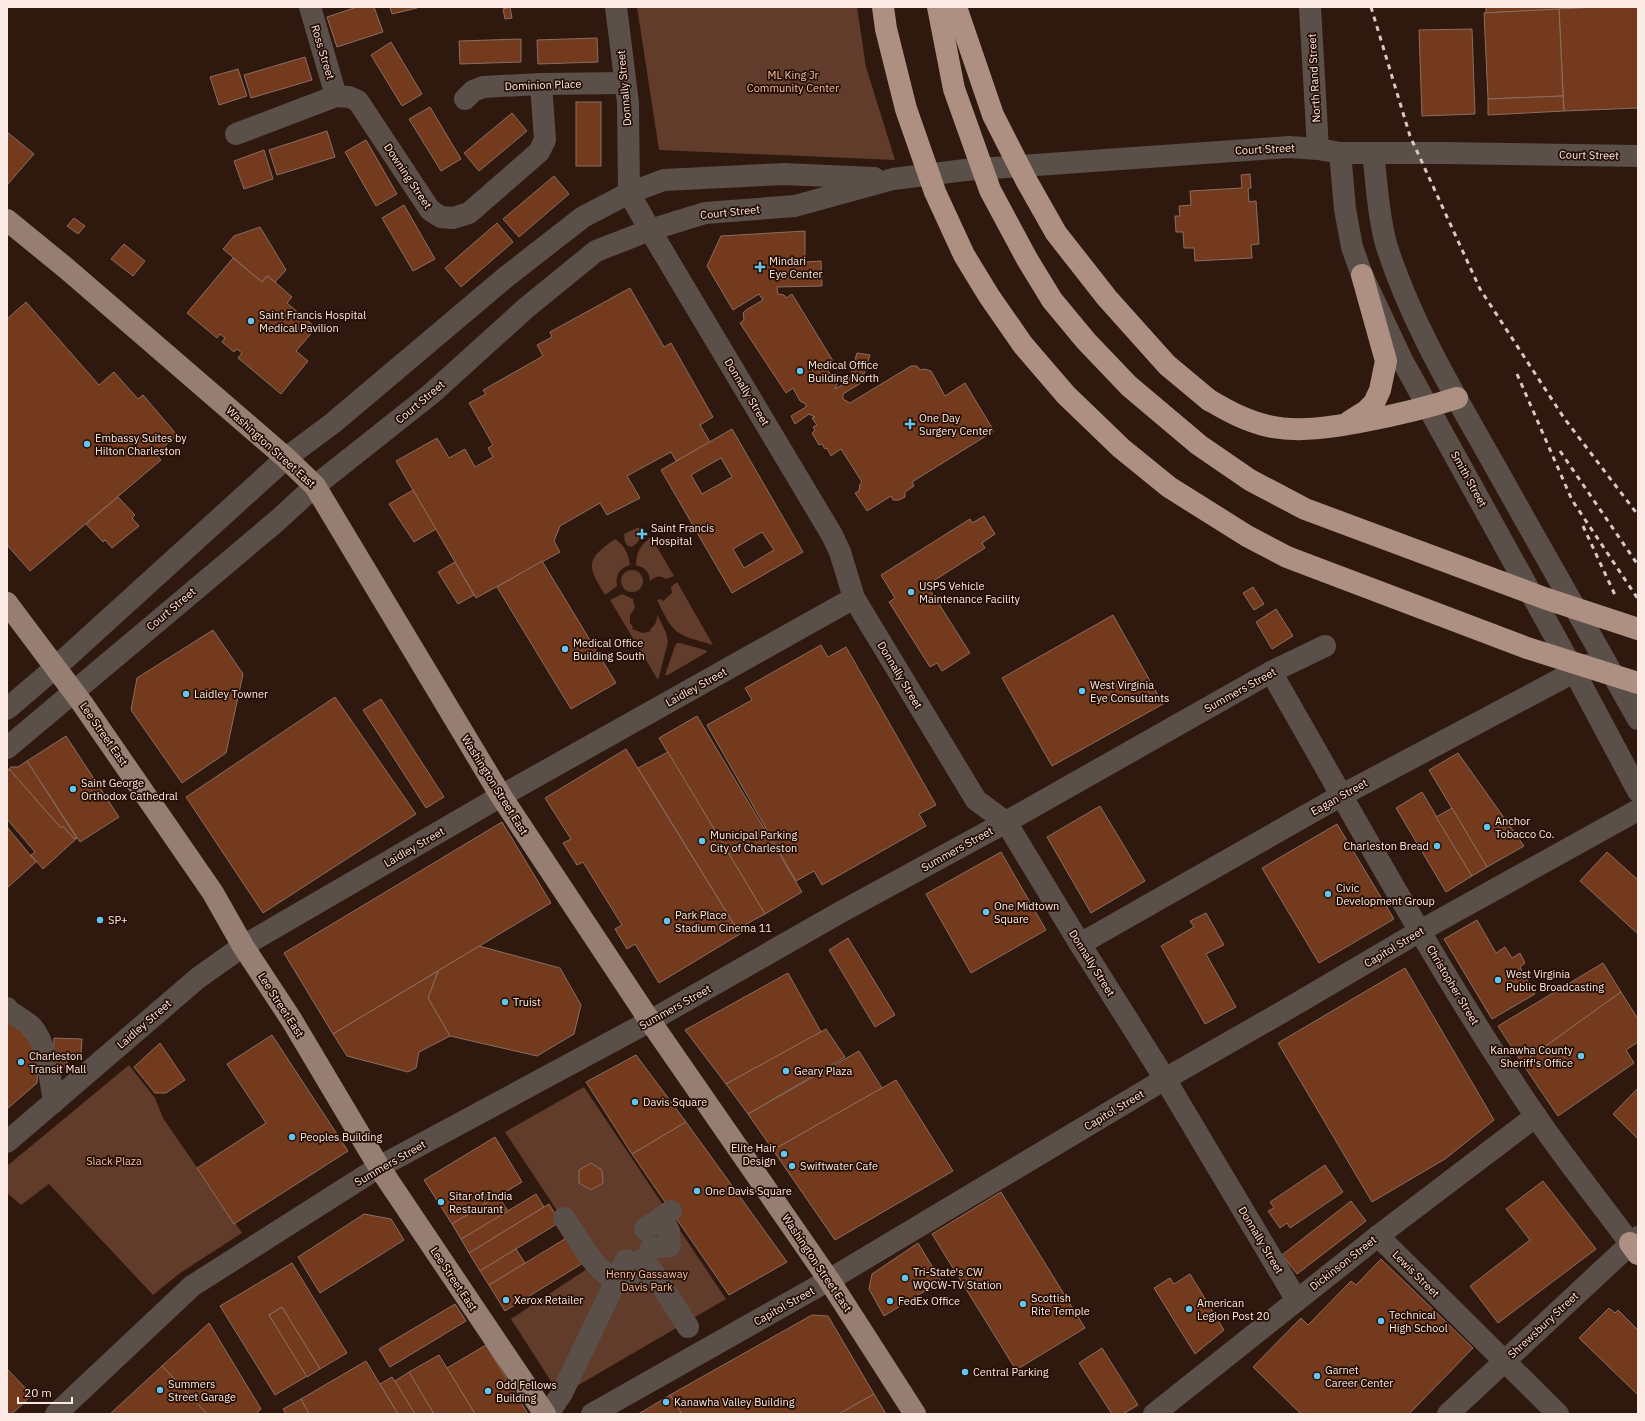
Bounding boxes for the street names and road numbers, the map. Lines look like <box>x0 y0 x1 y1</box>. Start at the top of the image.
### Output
street label: Ross Street <box>308 23 338 81</box>
street label: North Rand Street <box>1305 33 1323 123</box>
street label: Donnally Street <box>614 49 634 126</box>
street label: Dominion Place <box>504 77 582 93</box>
street label: Court Street <box>1235 140 1295 158</box>
street label: Downing Street <box>381 141 435 211</box>
street label: Court Street <box>1559 147 1619 163</box>
street label: Court Street <box>699 202 761 222</box>
street label: Donnally Street <box>721 356 773 428</box>
street label: Court Street <box>393 377 448 427</box>
street label: Washington Street East <box>224 403 319 491</box>
street label: Smith Street <box>1448 449 1490 509</box>
street label: Court Street <box>144 584 199 634</box>
street label: Donnally Street <box>874 639 926 711</box>
street label: Laidley Street <box>663 664 729 710</box>
street label: Summers Street <box>1202 664 1279 716</box>
street label: Lee Street East <box>77 700 131 769</box>
street label: Washington Street East <box>459 733 531 838</box>
street label: Eagan Street <box>1308 776 1370 818</box>
street label: Summers Street <box>919 823 996 875</box>
street label: Laidley Street <box>381 824 447 870</box>
street label: Capitol Street <box>1361 924 1427 970</box>
street label: Donnally Street <box>1066 927 1118 999</box>
street label: Christopher Street <box>1424 943 1482 1028</box>
street label: Lee Street East <box>255 970 307 1040</box>
street label: Summers Street <box>637 981 714 1033</box>
street label: Laidley Street <box>114 996 174 1052</box>
street label: Capitol Street <box>1081 1087 1147 1133</box>
street label: Summers Street <box>352 1137 428 1189</box>
street label: Donnally Street <box>1235 1204 1287 1276</box>
street label: Washington Street East <box>779 1211 855 1315</box>
street label: Dickinson Street <box>1307 1232 1379 1293</box>
street label: Lee Street East <box>427 1244 481 1314</box>
street label: Lewis Street <box>1390 1248 1443 1301</box>
street label: Capitol Street <box>751 1283 817 1329</box>
street label: Shrewsbury Street <box>1505 1289 1581 1361</box>

